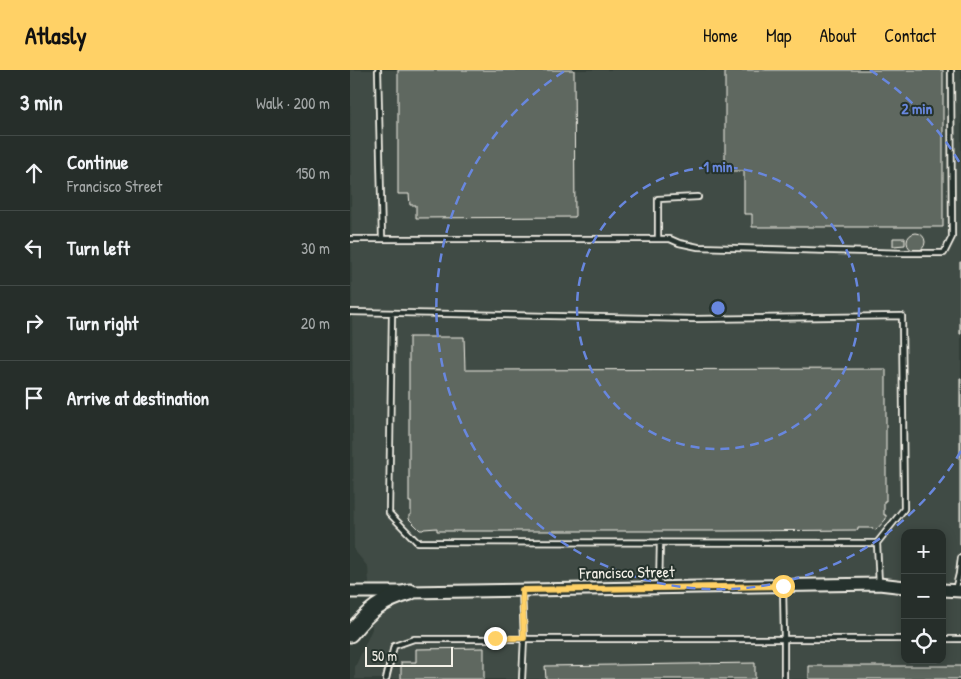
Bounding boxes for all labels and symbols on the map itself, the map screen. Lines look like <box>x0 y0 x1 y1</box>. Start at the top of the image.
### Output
text: 2 min <box>902 98 933 119</box>
text: 1 min <box>703 156 733 177</box>
centre of rings <box>709 299 727 317</box>
street label: Francisco Street <box>578 560 675 584</box>
route start <box>772 575 795 598</box>
route end <box>484 627 507 650</box>
scale bar <box>365 644 452 667</box>

